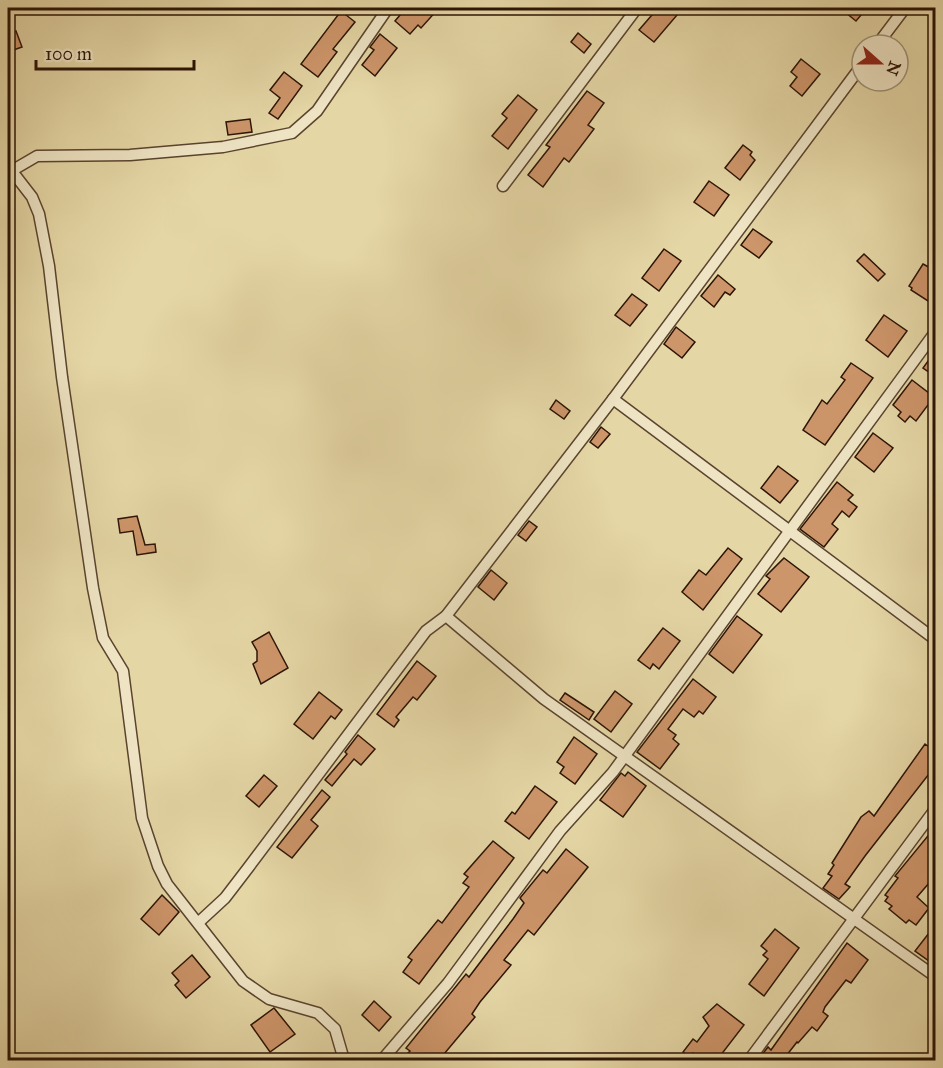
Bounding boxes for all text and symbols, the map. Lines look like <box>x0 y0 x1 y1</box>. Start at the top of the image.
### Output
scale bar <box>36 33 194 71</box>
north arrow <box>850 33 910 93</box>
text: 100 m <box>45 43 92 65</box>
text: N <box>882 58 905 78</box>

